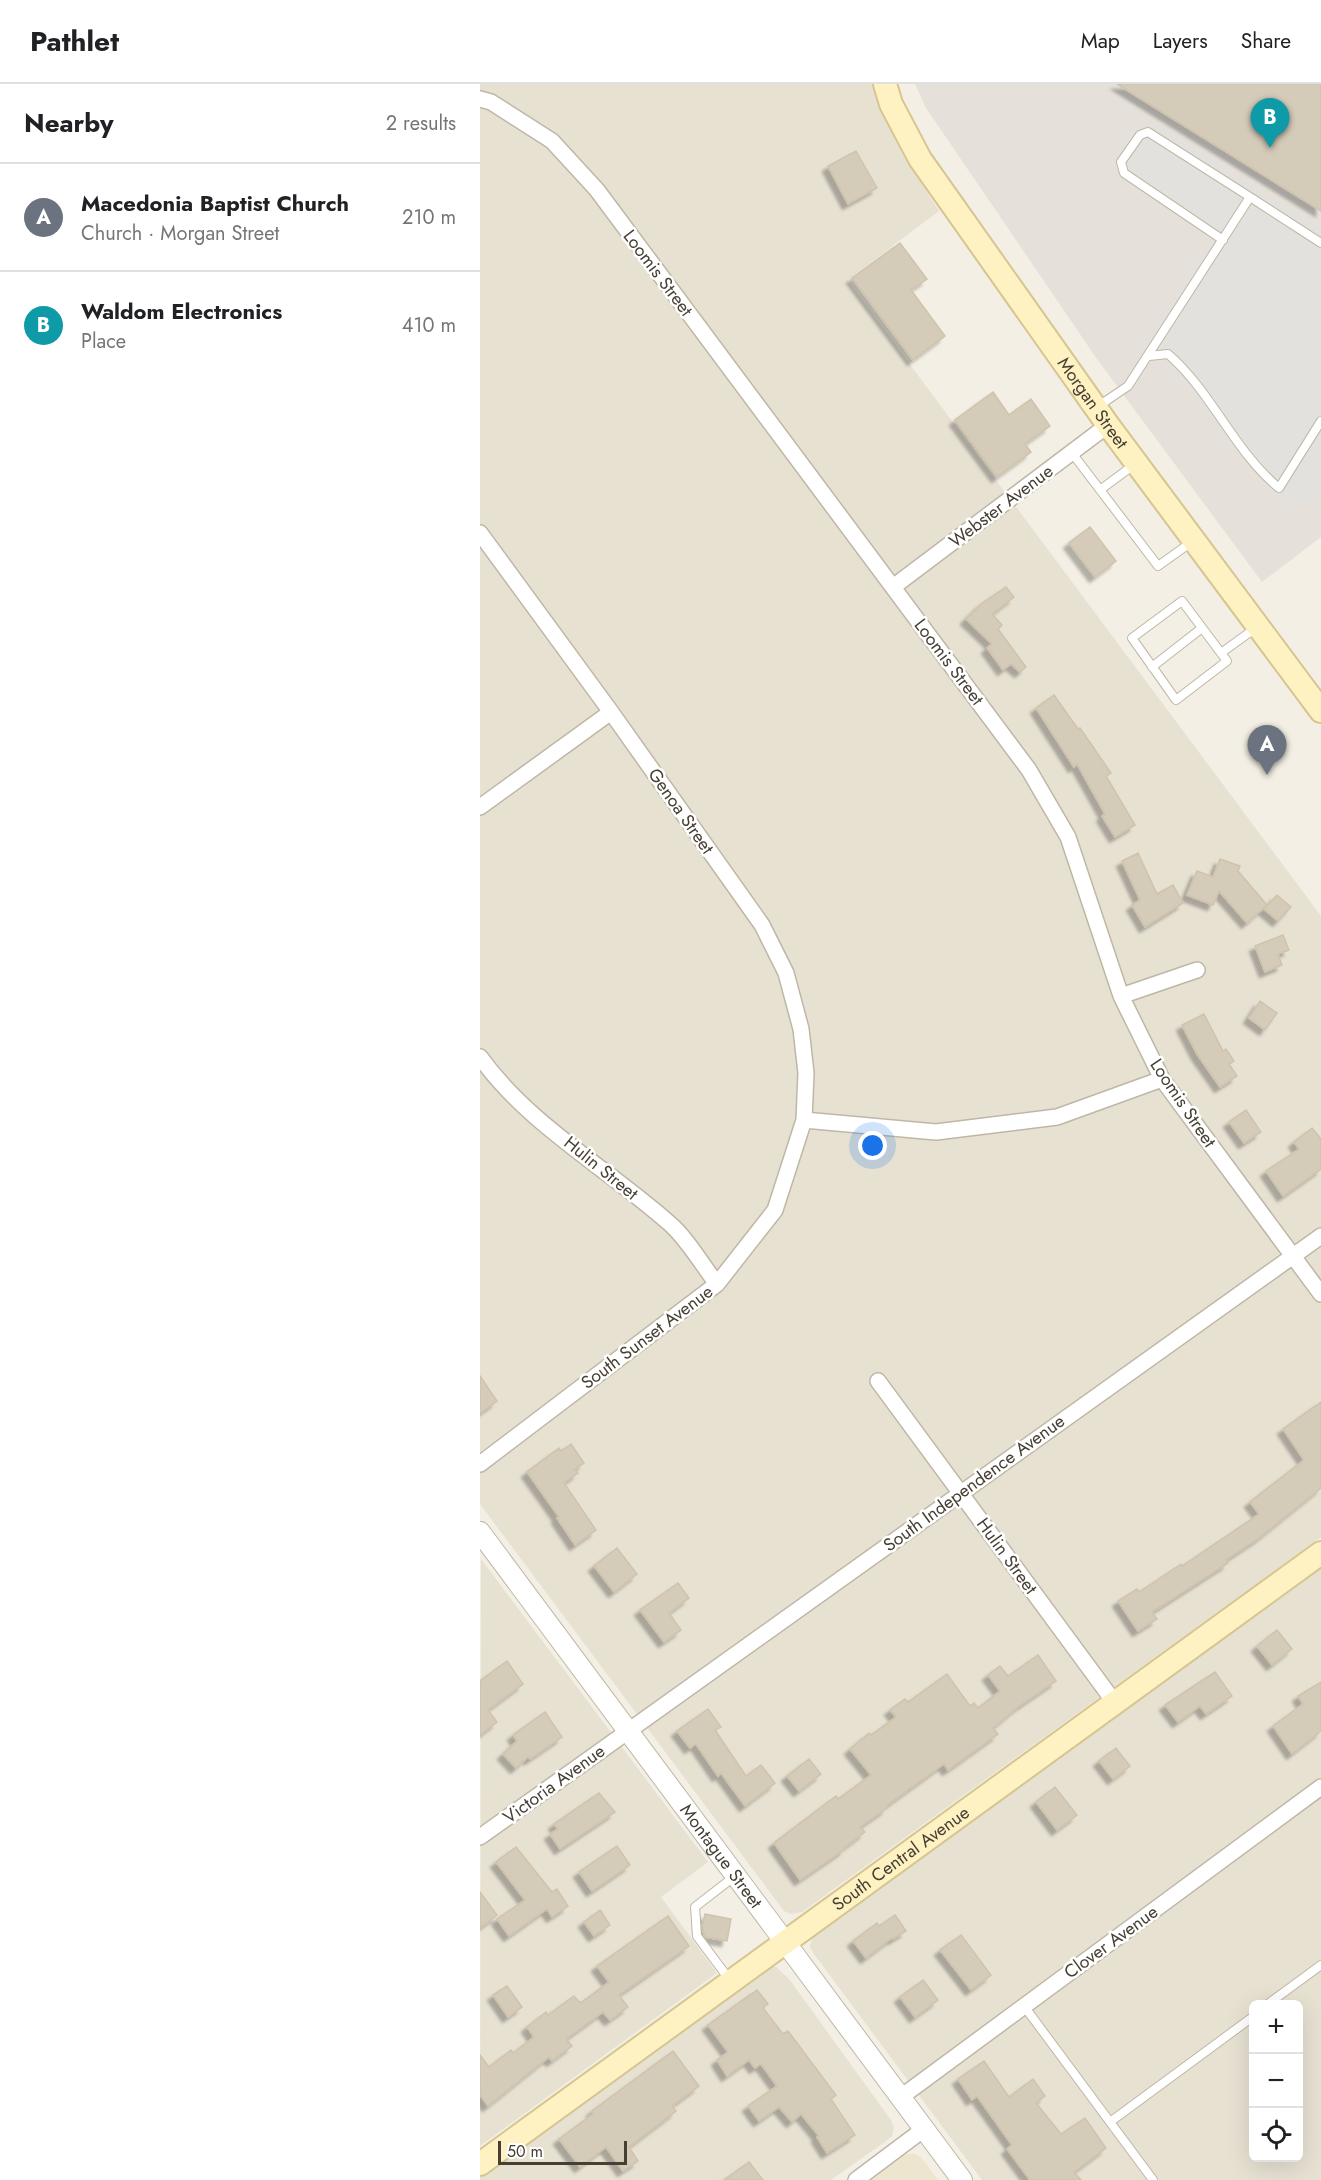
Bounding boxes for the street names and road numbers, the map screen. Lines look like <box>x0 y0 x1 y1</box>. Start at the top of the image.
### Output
street label: Loomis Street <box>617 224 700 322</box>
street label: Morgan Street <box>1051 352 1135 455</box>
street label: Webster Avenue <box>943 458 1059 554</box>
street label: Loomis Street <box>908 613 991 711</box>
street label: Genoa Street <box>642 763 721 860</box>
street label: Loomis Street <box>1144 1053 1223 1153</box>
street label: Hulin Street <box>558 1130 644 1207</box>
street label: South Sunset Avenue <box>576 1279 718 1395</box>
street label: South Independence Avenue <box>878 1408 1070 1558</box>
street label: Hulin Street <box>970 1512 1044 1600</box>
street label: Victoria Avenue <box>498 1738 610 1830</box>
street label: Montague Street <box>674 1799 769 1914</box>
street label: South Central Avenue <box>827 1800 975 1917</box>
street label: Clover Avenue <box>1059 1899 1163 1985</box>

